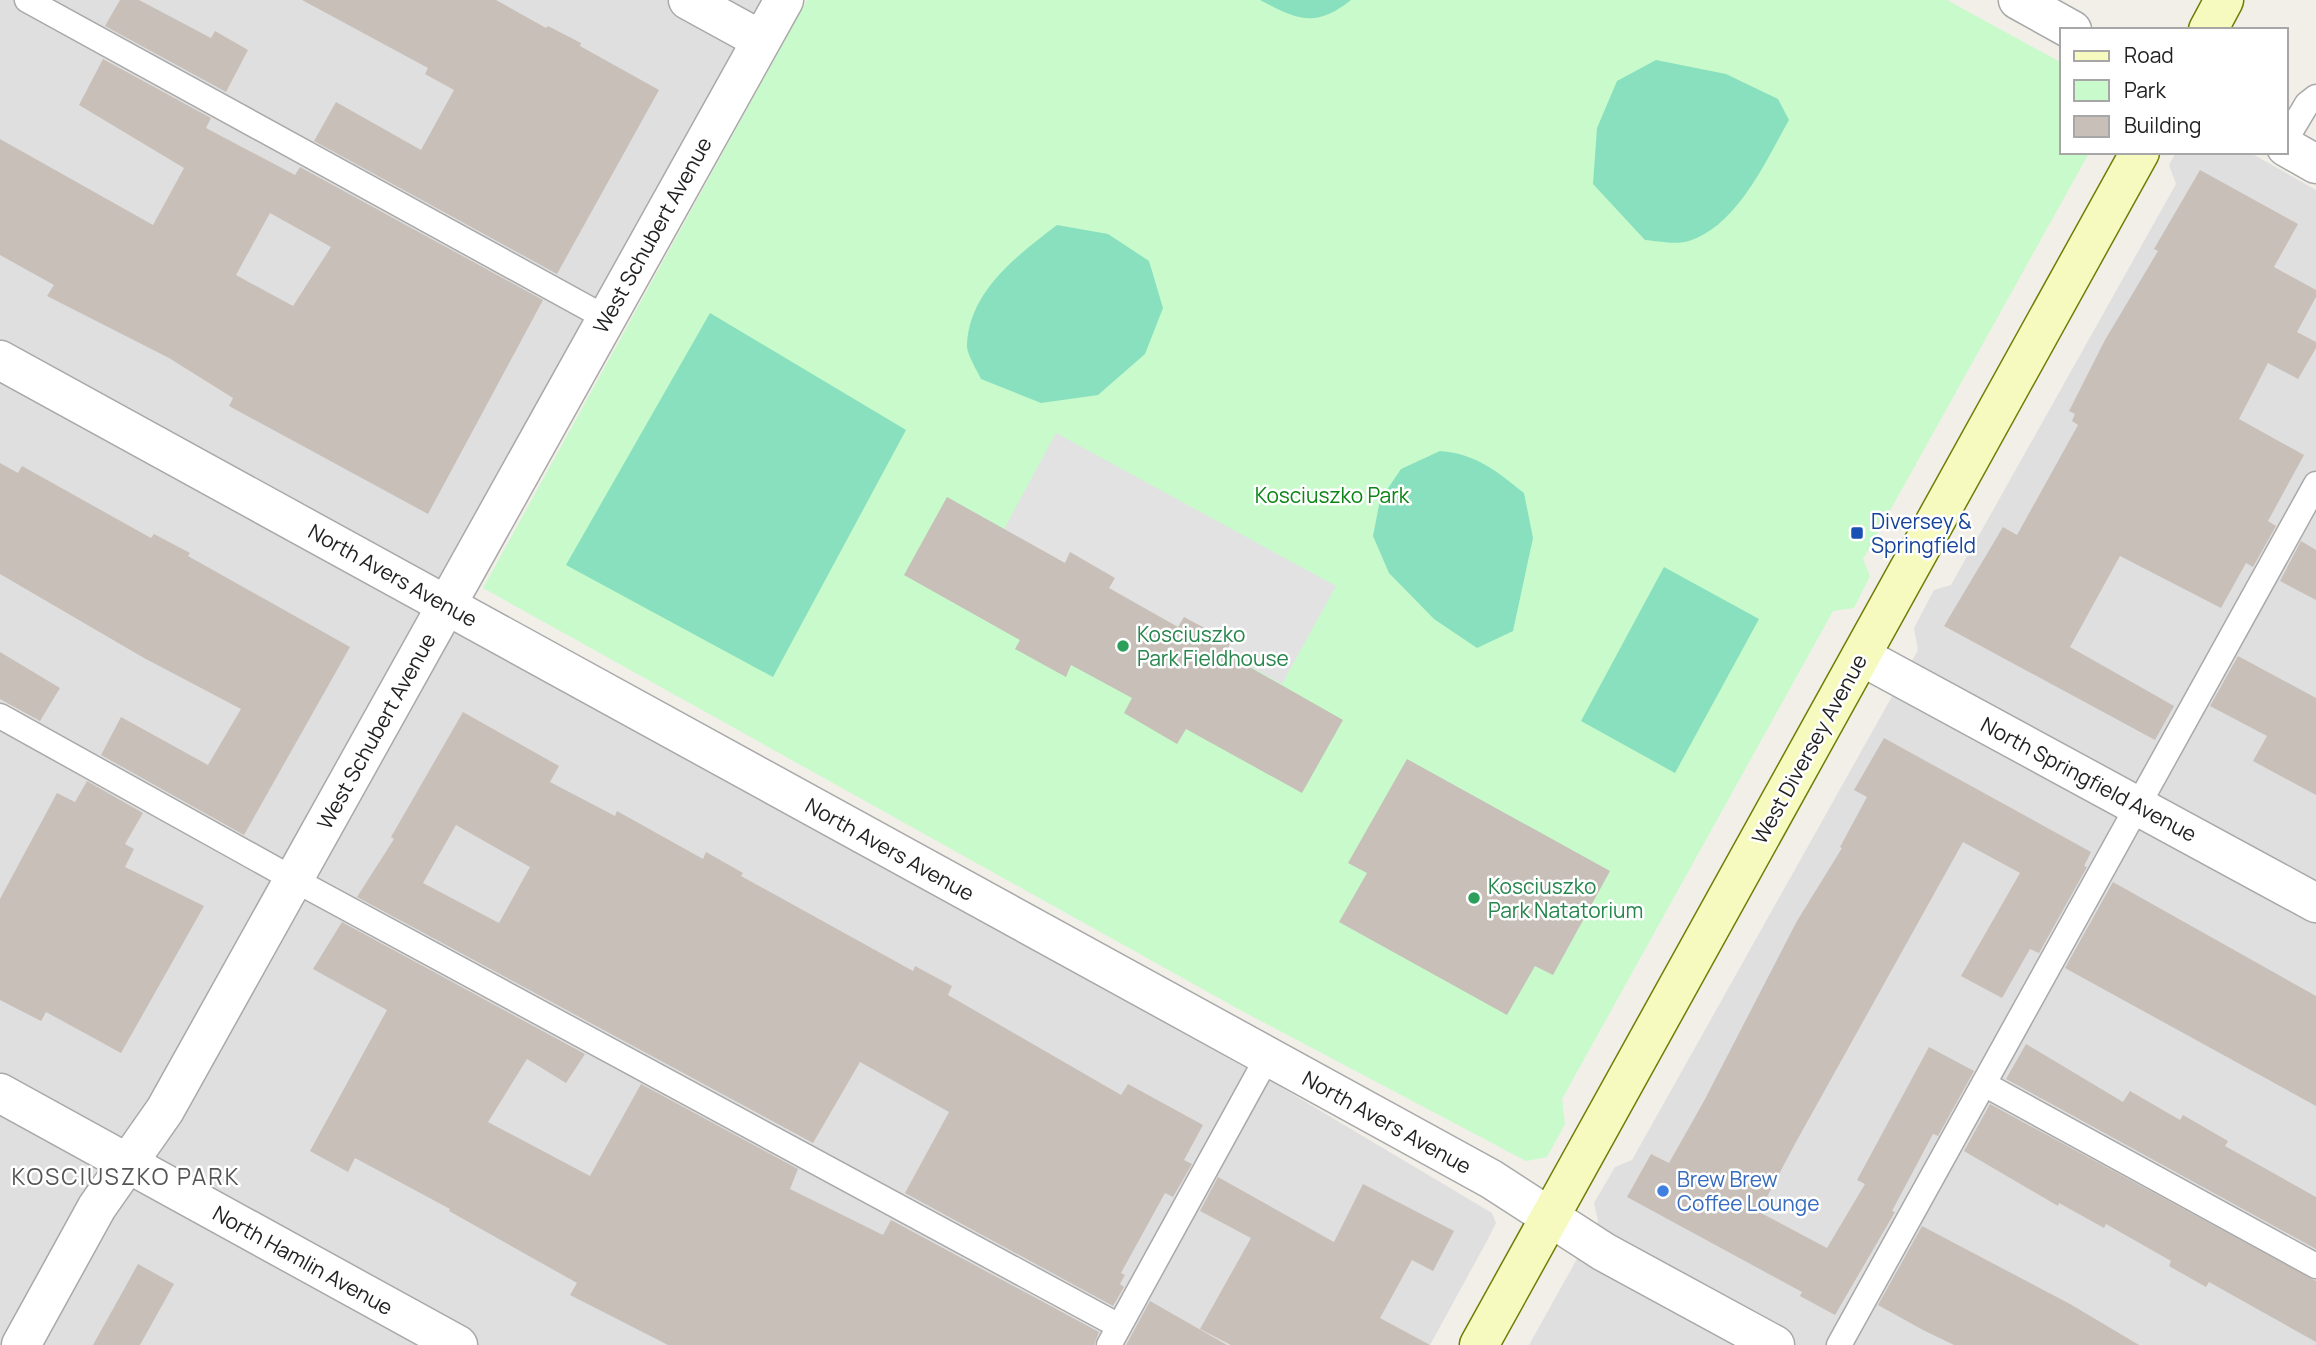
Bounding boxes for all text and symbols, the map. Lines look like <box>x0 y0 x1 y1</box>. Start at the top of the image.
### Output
legend <box>2060 28 2288 154</box>
text: Road <box>2124 41 2174 69</box>
text: Park <box>2124 76 2166 104</box>
text: Building <box>2124 111 2201 139</box>
street label: West Schubert Avenue <box>586 132 718 338</box>
park label: Kosciuszko Park <box>1255 481 1410 509</box>
place label: Diversey & Springfield <box>1871 507 1976 559</box>
street label: North Avers Avenue <box>304 517 482 633</box>
marker: Diversey & Springfield <box>1849 525 1865 541</box>
place label: Kosciuszko Park Fieldhouse <box>1137 620 1289 672</box>
street label: West Schubert Avenue <box>310 628 442 834</box>
marker: Kosciuszko Park Fieldhouse <box>1115 638 1131 654</box>
street label: West Diversey Avenue <box>1745 649 1873 849</box>
street label: North Springfield Avenue <box>1976 710 2202 848</box>
street label: North Avers Avenue <box>801 791 979 907</box>
place label: Kosciuszko Park Natatorium <box>1488 872 1643 924</box>
marker: Kosciuszko Park Natatorium <box>1466 890 1482 906</box>
street label: North Avers Avenue <box>1298 1064 1476 1180</box>
district label: KOSCIUSZKO PARK <box>12 1160 240 1192</box>
place label: Brew Brew Coffee Lounge <box>1677 1165 1820 1217</box>
marker: Brew Brew Coffee Lounge <box>1655 1183 1671 1199</box>
street label: North Hamlin Avenue <box>208 1199 398 1321</box>

